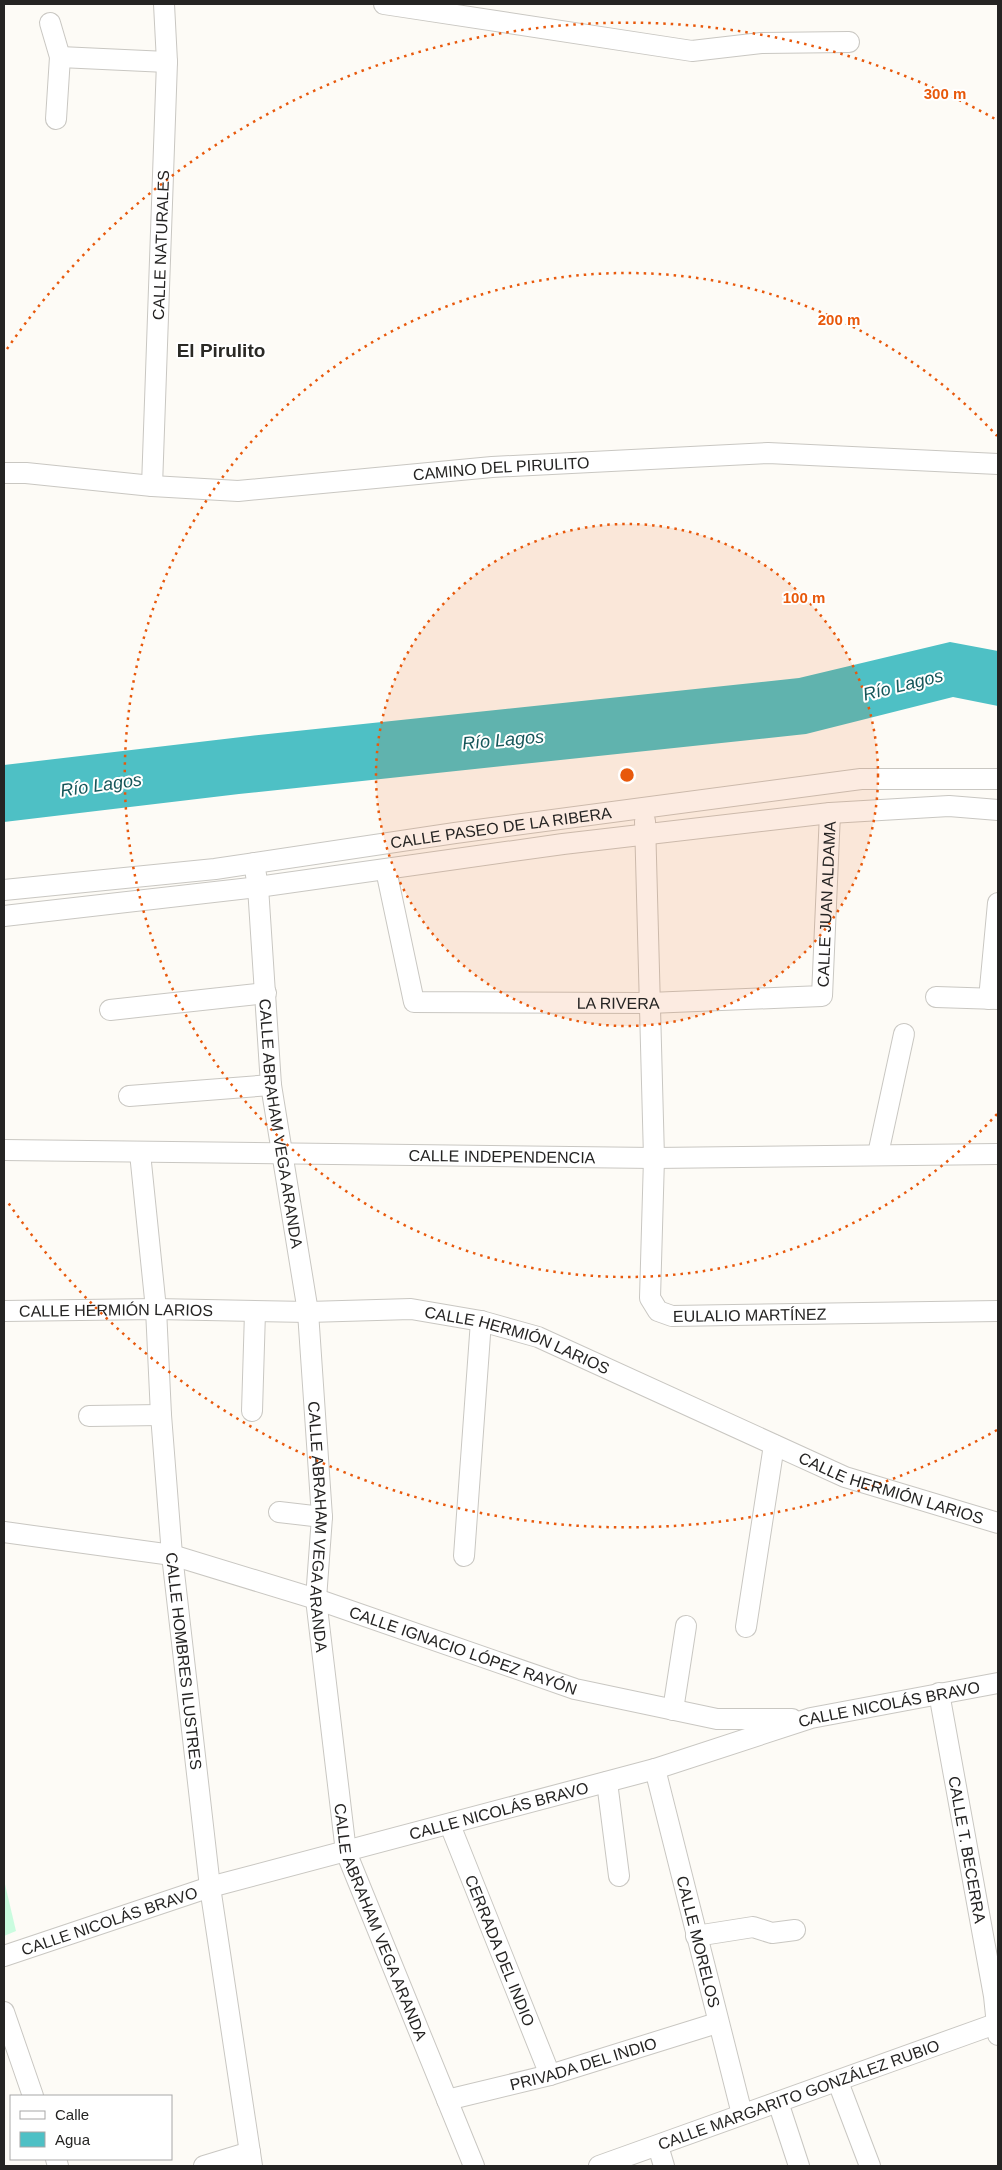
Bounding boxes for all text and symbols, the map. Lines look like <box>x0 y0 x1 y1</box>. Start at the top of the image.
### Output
text: 300 m <box>924 85 966 102</box>
street label: CALLE NATURALES <box>150 170 172 320</box>
text: 200 m <box>818 311 860 328</box>
district label: El Pirulito <box>177 340 265 361</box>
street label: CAMINO DEL PIRULITO <box>412 454 590 483</box>
text: 100 m <box>783 589 825 606</box>
water label: Río Lagos <box>861 665 945 705</box>
water label: Río Lagos <box>461 726 545 754</box>
centre of rings <box>618 766 636 784</box>
water label: Río Lagos <box>59 769 143 801</box>
street label: CALLE PASEO DE LA RIBERA <box>389 804 613 852</box>
street label: CALLE JUAN ALDAMA <box>814 820 839 988</box>
street label: LA RIVERA <box>577 995 660 1012</box>
street label: CALLE ABRAHAM VEGA ARANDA <box>256 998 306 1250</box>
street label: CALLE INDEPENDENCIA <box>408 1147 596 1166</box>
street label: CALLE HERMIÓN LARIOS <box>19 1300 213 1320</box>
street label: CALLE HERMIÓN LARIOS <box>423 1303 612 1377</box>
street label: EULALIO MARTÍNEZ <box>673 1305 827 1325</box>
street label: CALLE ABRAHAM VEGA ARANDA <box>305 1401 330 1653</box>
street label: CALLE HERMIÓN LARIOS <box>796 1449 985 1527</box>
street label: CALLE HOMBRES ILUSTRES <box>163 1551 205 1771</box>
street label: CALLE IGNACIO LÓPEZ RAYÓN <box>347 1603 579 1698</box>
street label: CALLE NICOLÁS BRAVO <box>796 1679 981 1731</box>
street label: CALLE T. BECERRA <box>945 1775 989 1925</box>
street label: CALLE NICOLÁS BRAVO <box>407 1779 590 1843</box>
street label: CALLE ABRAHAM VEGA ARANDA <box>331 1802 430 2043</box>
street label: CERRADA DEL INDIO <box>462 1872 538 2029</box>
street label: CALLE MORELOS <box>673 1874 723 2009</box>
street label: CALLE NICOLÁS BRAVO <box>19 1884 200 1959</box>
street label: PRIVADA DEL INDIO <box>508 2034 659 2093</box>
street label: CALLE MARGARITO GONZÁLEZ RUBIO <box>656 2037 942 2153</box>
legend <box>10 2095 172 2160</box>
text: Calle <box>55 2106 89 2123</box>
text: Agua <box>55 2131 91 2148</box>

